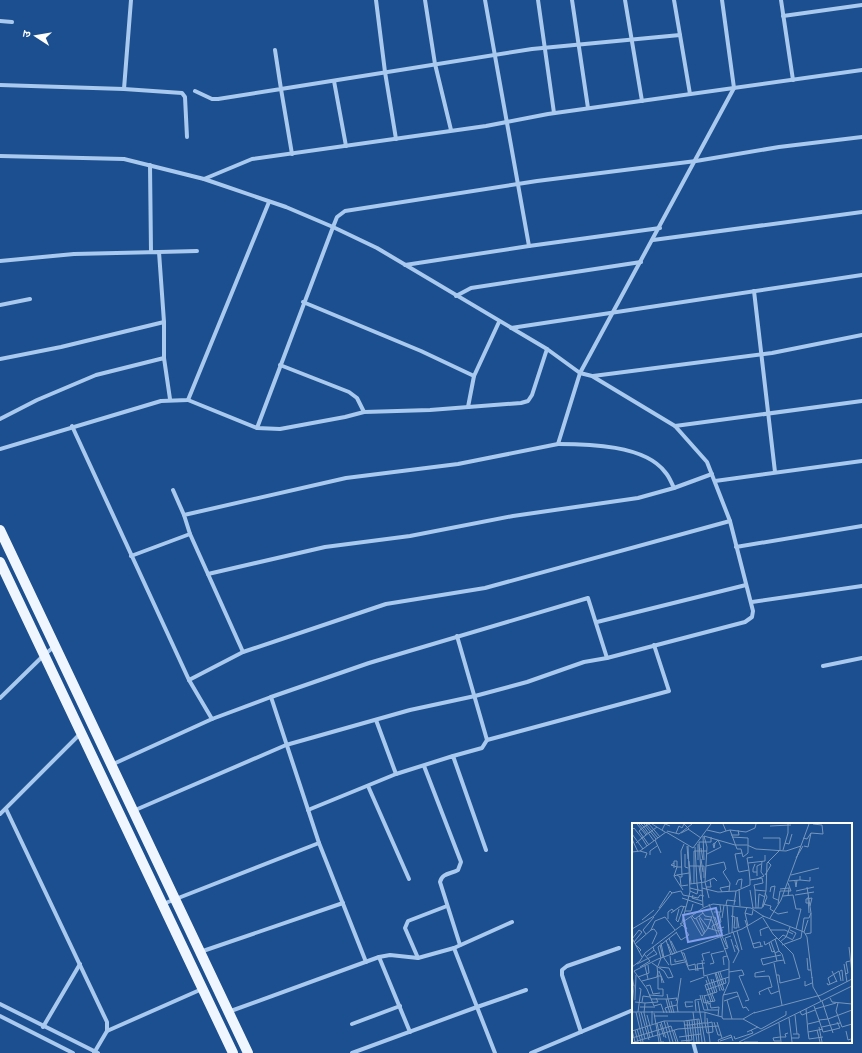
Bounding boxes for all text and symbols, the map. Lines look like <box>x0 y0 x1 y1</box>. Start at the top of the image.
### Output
north arrow <box>16 16 56 56</box>
text: उ <box>19 29 34 39</box>
inset map <box>632 823 852 1043</box>

